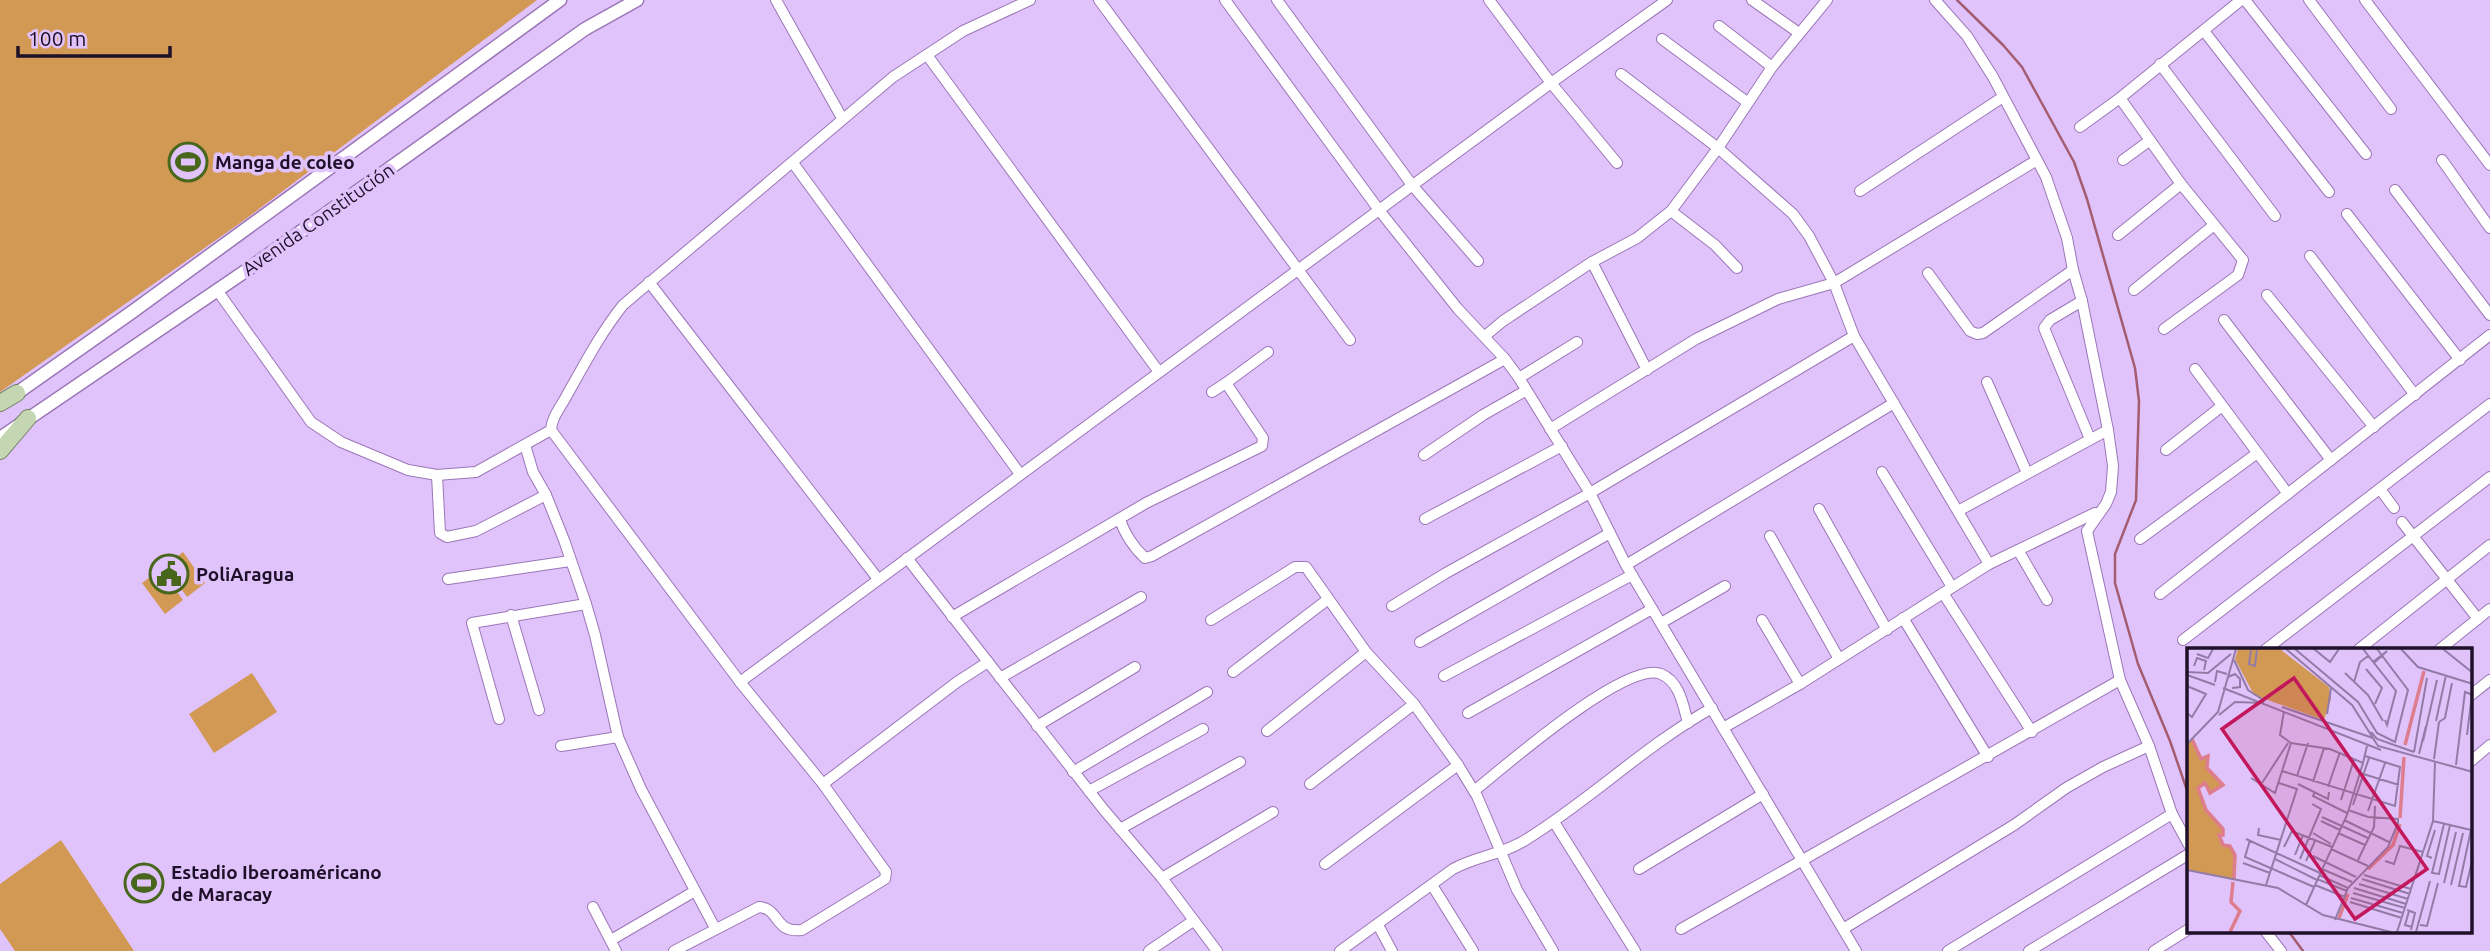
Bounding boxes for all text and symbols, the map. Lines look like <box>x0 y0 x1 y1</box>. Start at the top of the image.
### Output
scale bar <box>18 14 170 58</box>
text: 100 m <box>28 26 86 50</box>
sports icon: Manga de coleo <box>167 141 209 183</box>
place label: Manga de coleo <box>215 151 355 173</box>
street label: Avenida Constitución <box>238 158 398 280</box>
public building icon: PoliAragua <box>148 553 190 595</box>
place label: PoliAragua <box>196 563 294 585</box>
inset map <box>2187 648 2472 934</box>
place label: Estadio Iberoaméricano de Maracay <box>171 861 382 905</box>
sports icon: Estadio Iberoaméricano de Maracay <box>123 862 165 904</box>

